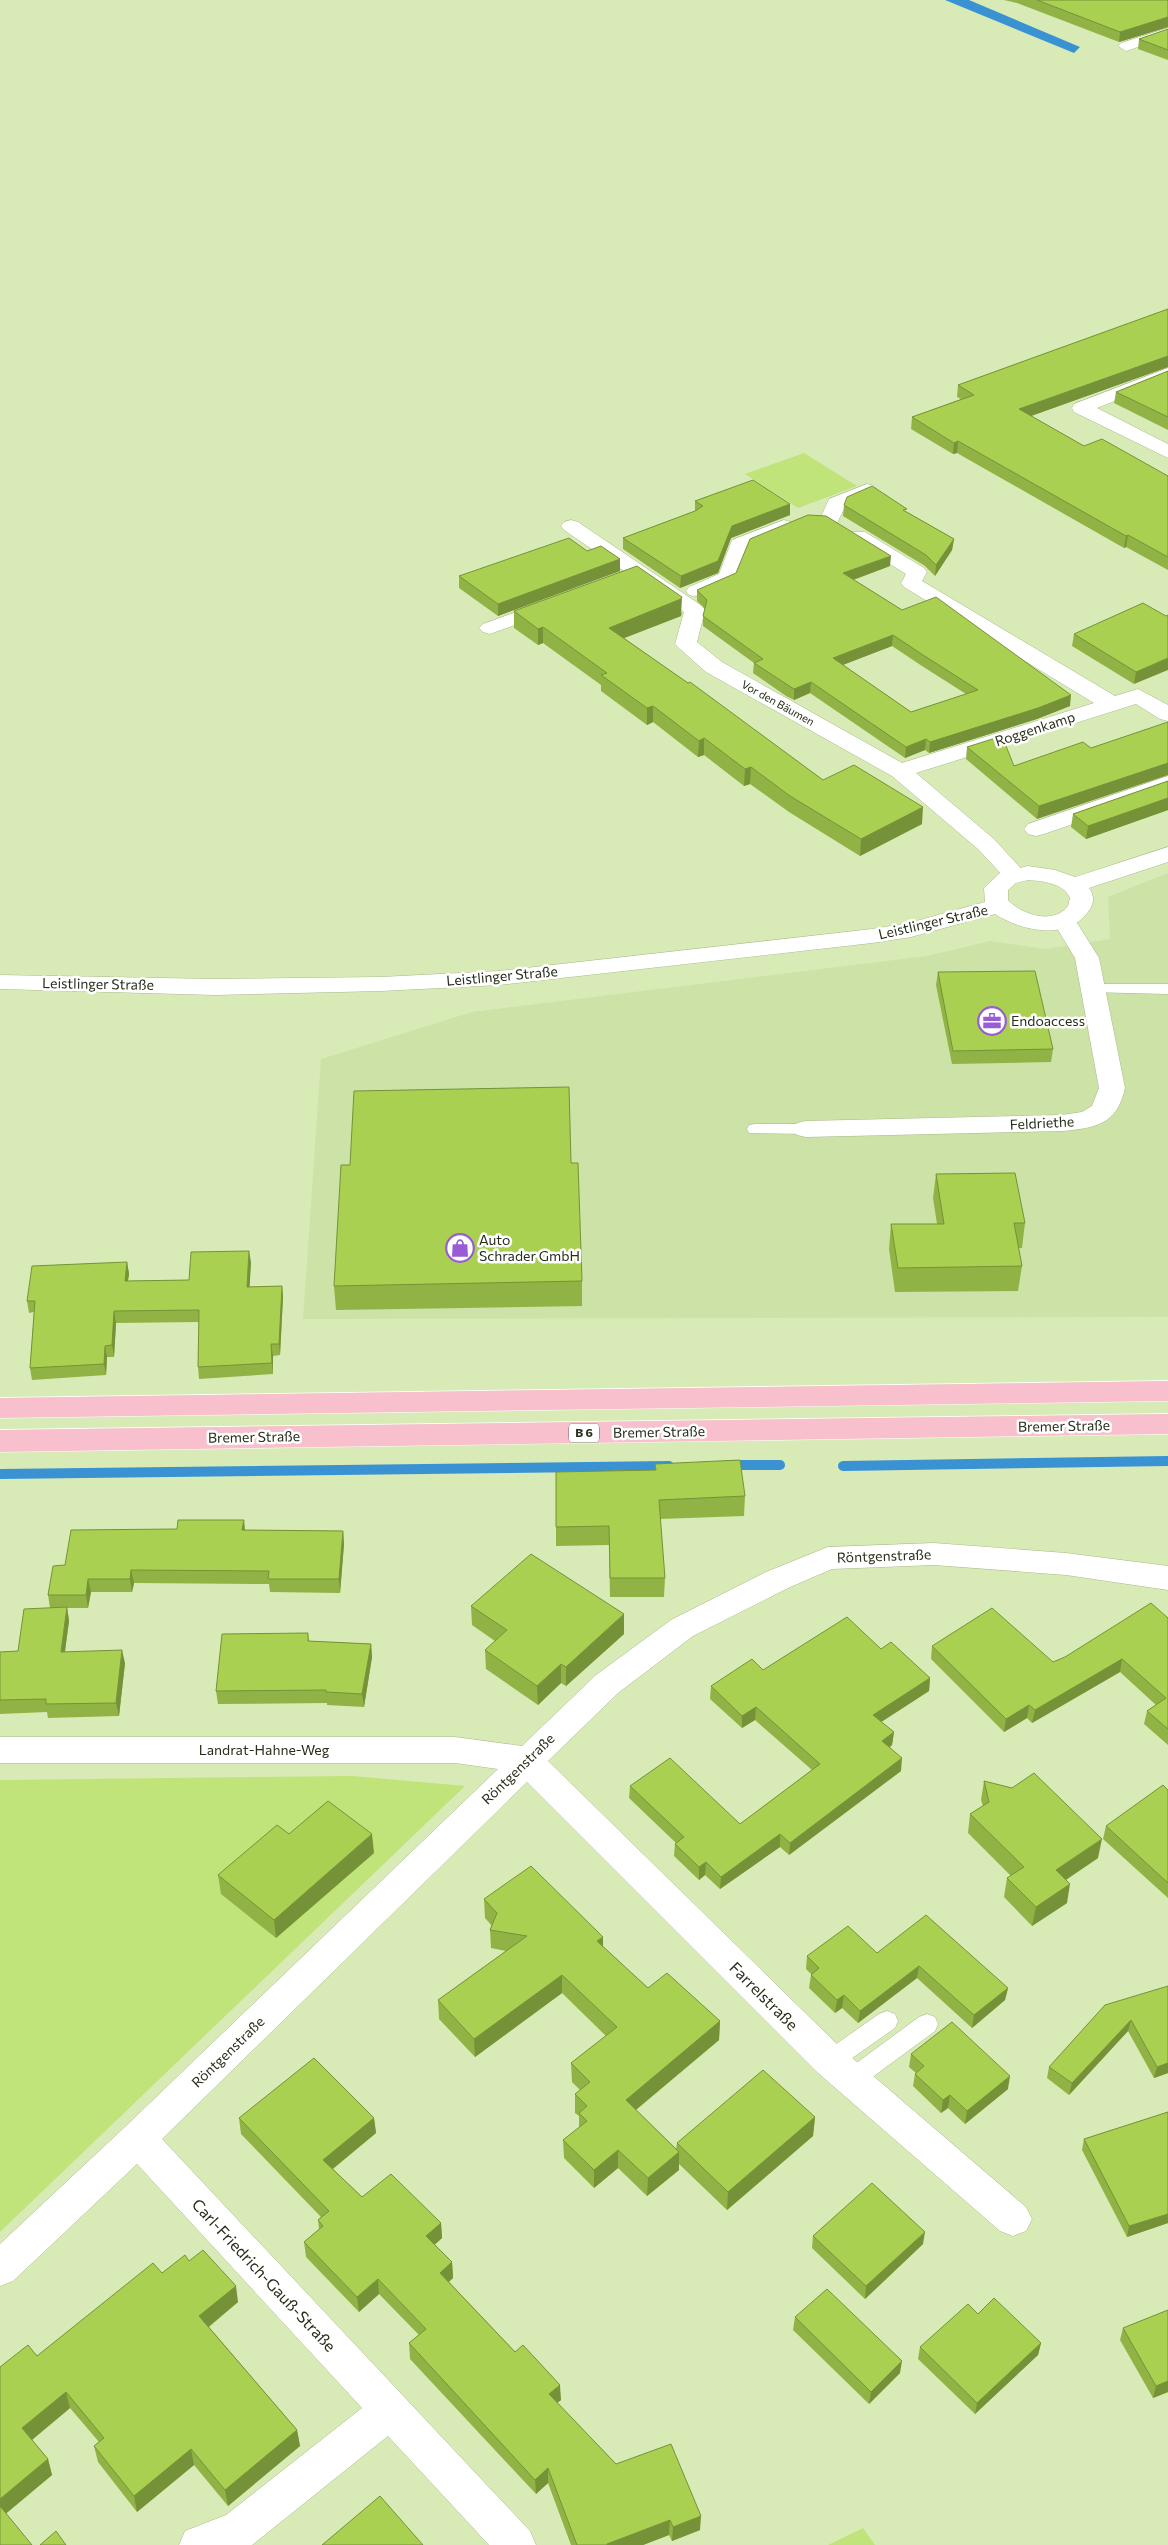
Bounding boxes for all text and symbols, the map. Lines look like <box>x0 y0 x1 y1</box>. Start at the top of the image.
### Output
street label: Vor den Bäumen <box>740 677 817 728</box>
street label: Roggenkamp <box>993 708 1077 749</box>
street label: Leistlinger Straße <box>877 901 989 942</box>
street label: Leistlinger Straße <box>446 962 558 989</box>
street label: Leistlinger Straße <box>42 974 154 993</box>
office icon: Endoaccess <box>977 1006 1007 1036</box>
place label: Endoaccess <box>1011 1012 1085 1029</box>
street label: Feldriethe <box>1009 1112 1075 1133</box>
place label: Auto Schrader GmbH <box>479 1231 580 1264</box>
shop icon: Auto Schrader GmbH <box>445 1233 475 1263</box>
street label: Bremer Straße <box>1018 1416 1110 1435</box>
street label: Bremer Straße <box>613 1422 705 1441</box>
road number: B 6 <box>569 1424 599 1442</box>
street label: Bremer Straße <box>208 1427 300 1446</box>
street label: Röntgenstraße <box>836 1545 932 1566</box>
street label: Röntgenstraße <box>478 1730 558 1808</box>
street label: Landrat-Hahne-Weg <box>199 1741 330 1758</box>
street label: Farrelstraße <box>726 1958 802 2034</box>
street label: Röntgenstraße <box>188 2013 268 2091</box>
street label: Carl-Friedrich-Gauß-Straße <box>189 2194 340 2355</box>

